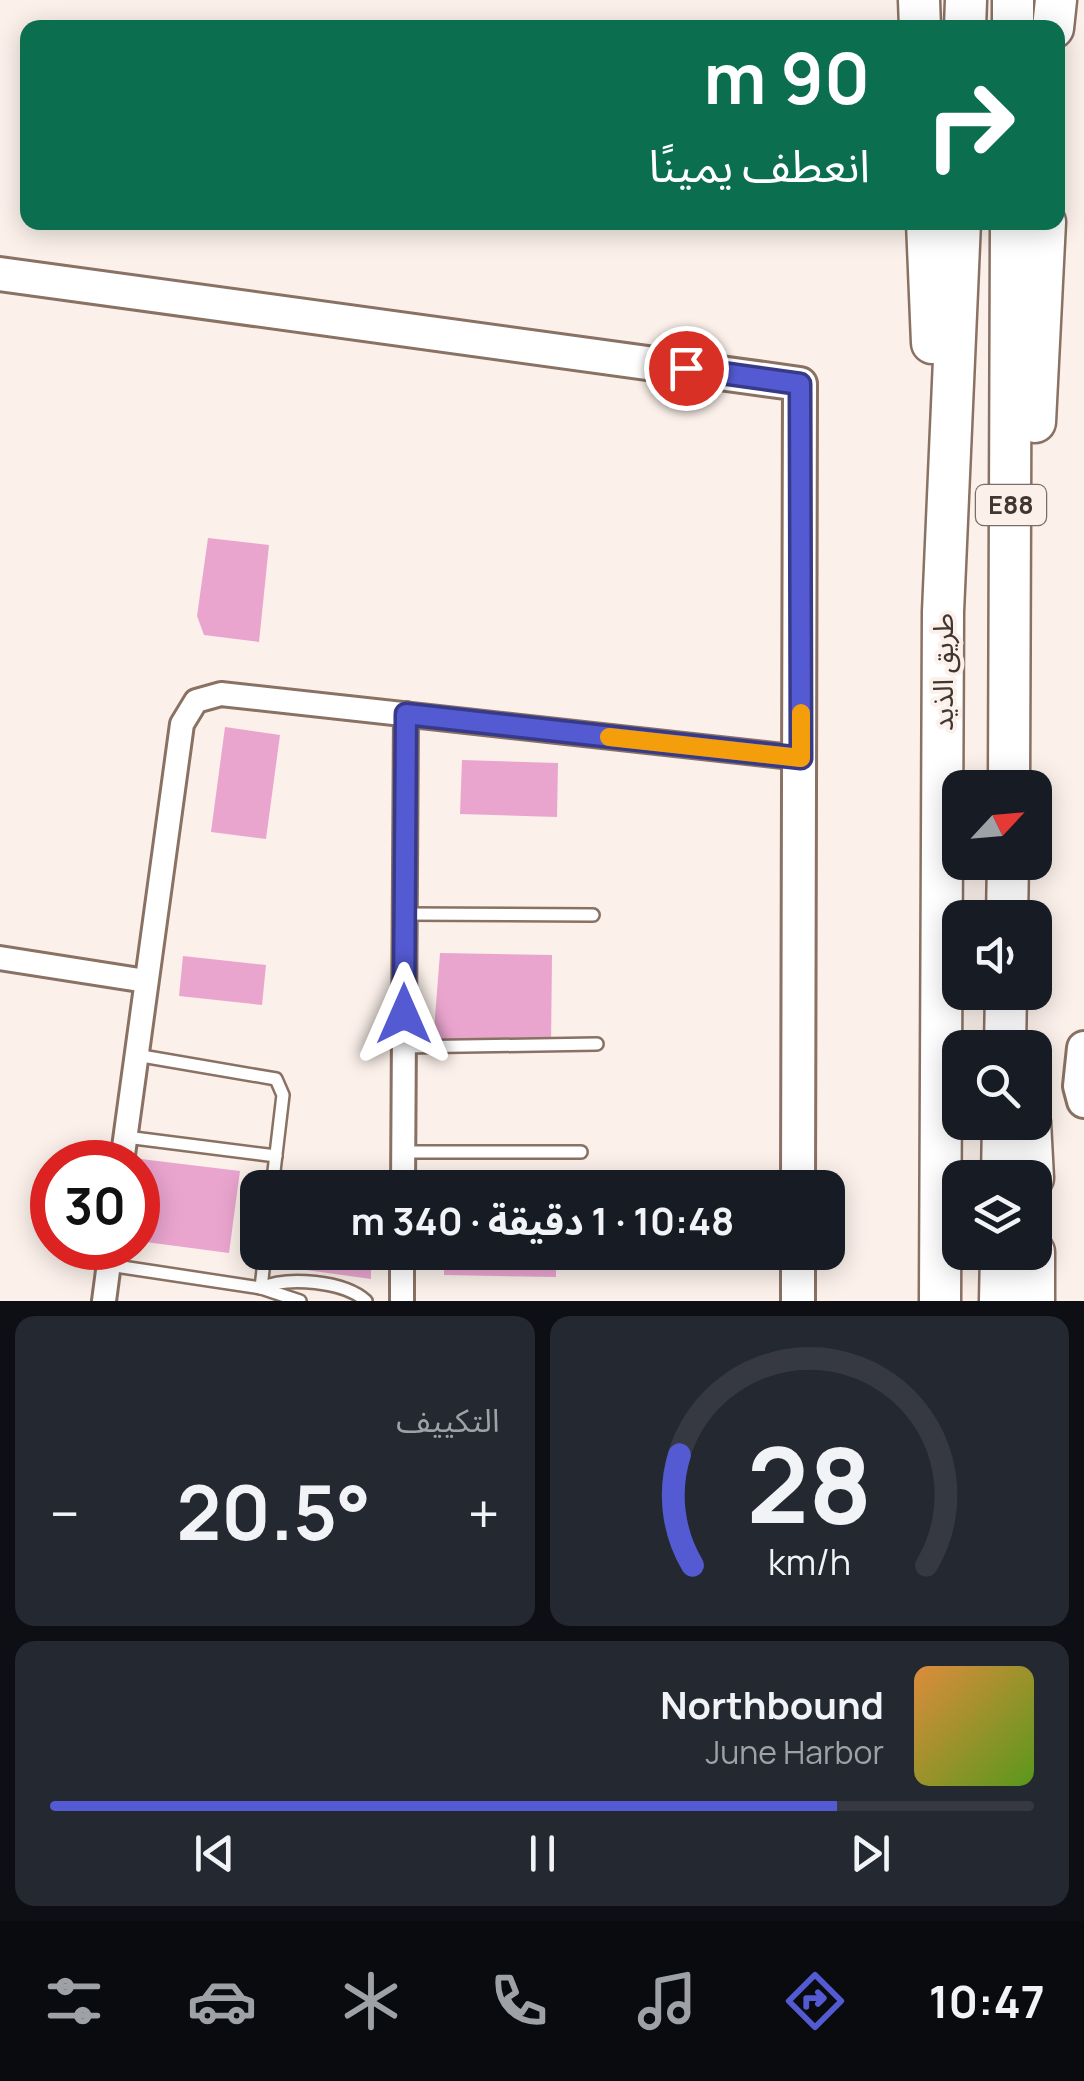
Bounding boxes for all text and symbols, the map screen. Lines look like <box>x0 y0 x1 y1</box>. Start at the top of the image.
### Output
text: 90 m <box>703 29 870 125</box>
icon: right <box>905 60 1035 190</box>
text: انعطف يمينًا <box>649 134 870 196</box>
pin <box>644 326 729 411</box>
icon: arrive <box>659 341 714 396</box>
road number: E88 <box>976 485 1046 525</box>
street label: طريق الذيد <box>923 613 961 731</box>
north arrow <box>942 770 1052 880</box>
map controls <box>942 770 1052 1270</box>
button: sound <box>942 900 1052 1010</box>
position arrow <box>352 962 456 1066</box>
button: search <box>942 1030 1052 1140</box>
speed limit sign: 30 <box>30 1140 160 1270</box>
button: layers <box>942 1160 1052 1270</box>
text: 10:48 · 1 دقيقة · 340 m <box>351 1194 734 1246</box>
text: التكييف <box>396 1398 500 1442</box>
text: 28 <box>746 1412 872 1554</box>
text: 20.5° <box>177 1460 371 1563</box>
text: − <box>50 1475 80 1551</box>
text: + <box>468 1475 500 1551</box>
text: km/h <box>768 1537 851 1586</box>
text: Northbound <box>660 1678 884 1730</box>
text: June Harbor <box>706 1730 884 1774</box>
icon: previous <box>187 1826 242 1881</box>
icon: pause <box>515 1826 570 1881</box>
icon: next <box>843 1826 898 1881</box>
icon: filters <box>39 1966 109 2036</box>
icon: car <box>187 1966 257 2036</box>
icon: climate <box>336 1966 406 2036</box>
icon: phone <box>484 1966 554 2036</box>
icon: music <box>632 1966 702 2036</box>
icon: directions <box>780 1966 850 2036</box>
text: 10:47 <box>929 1970 1045 2032</box>

